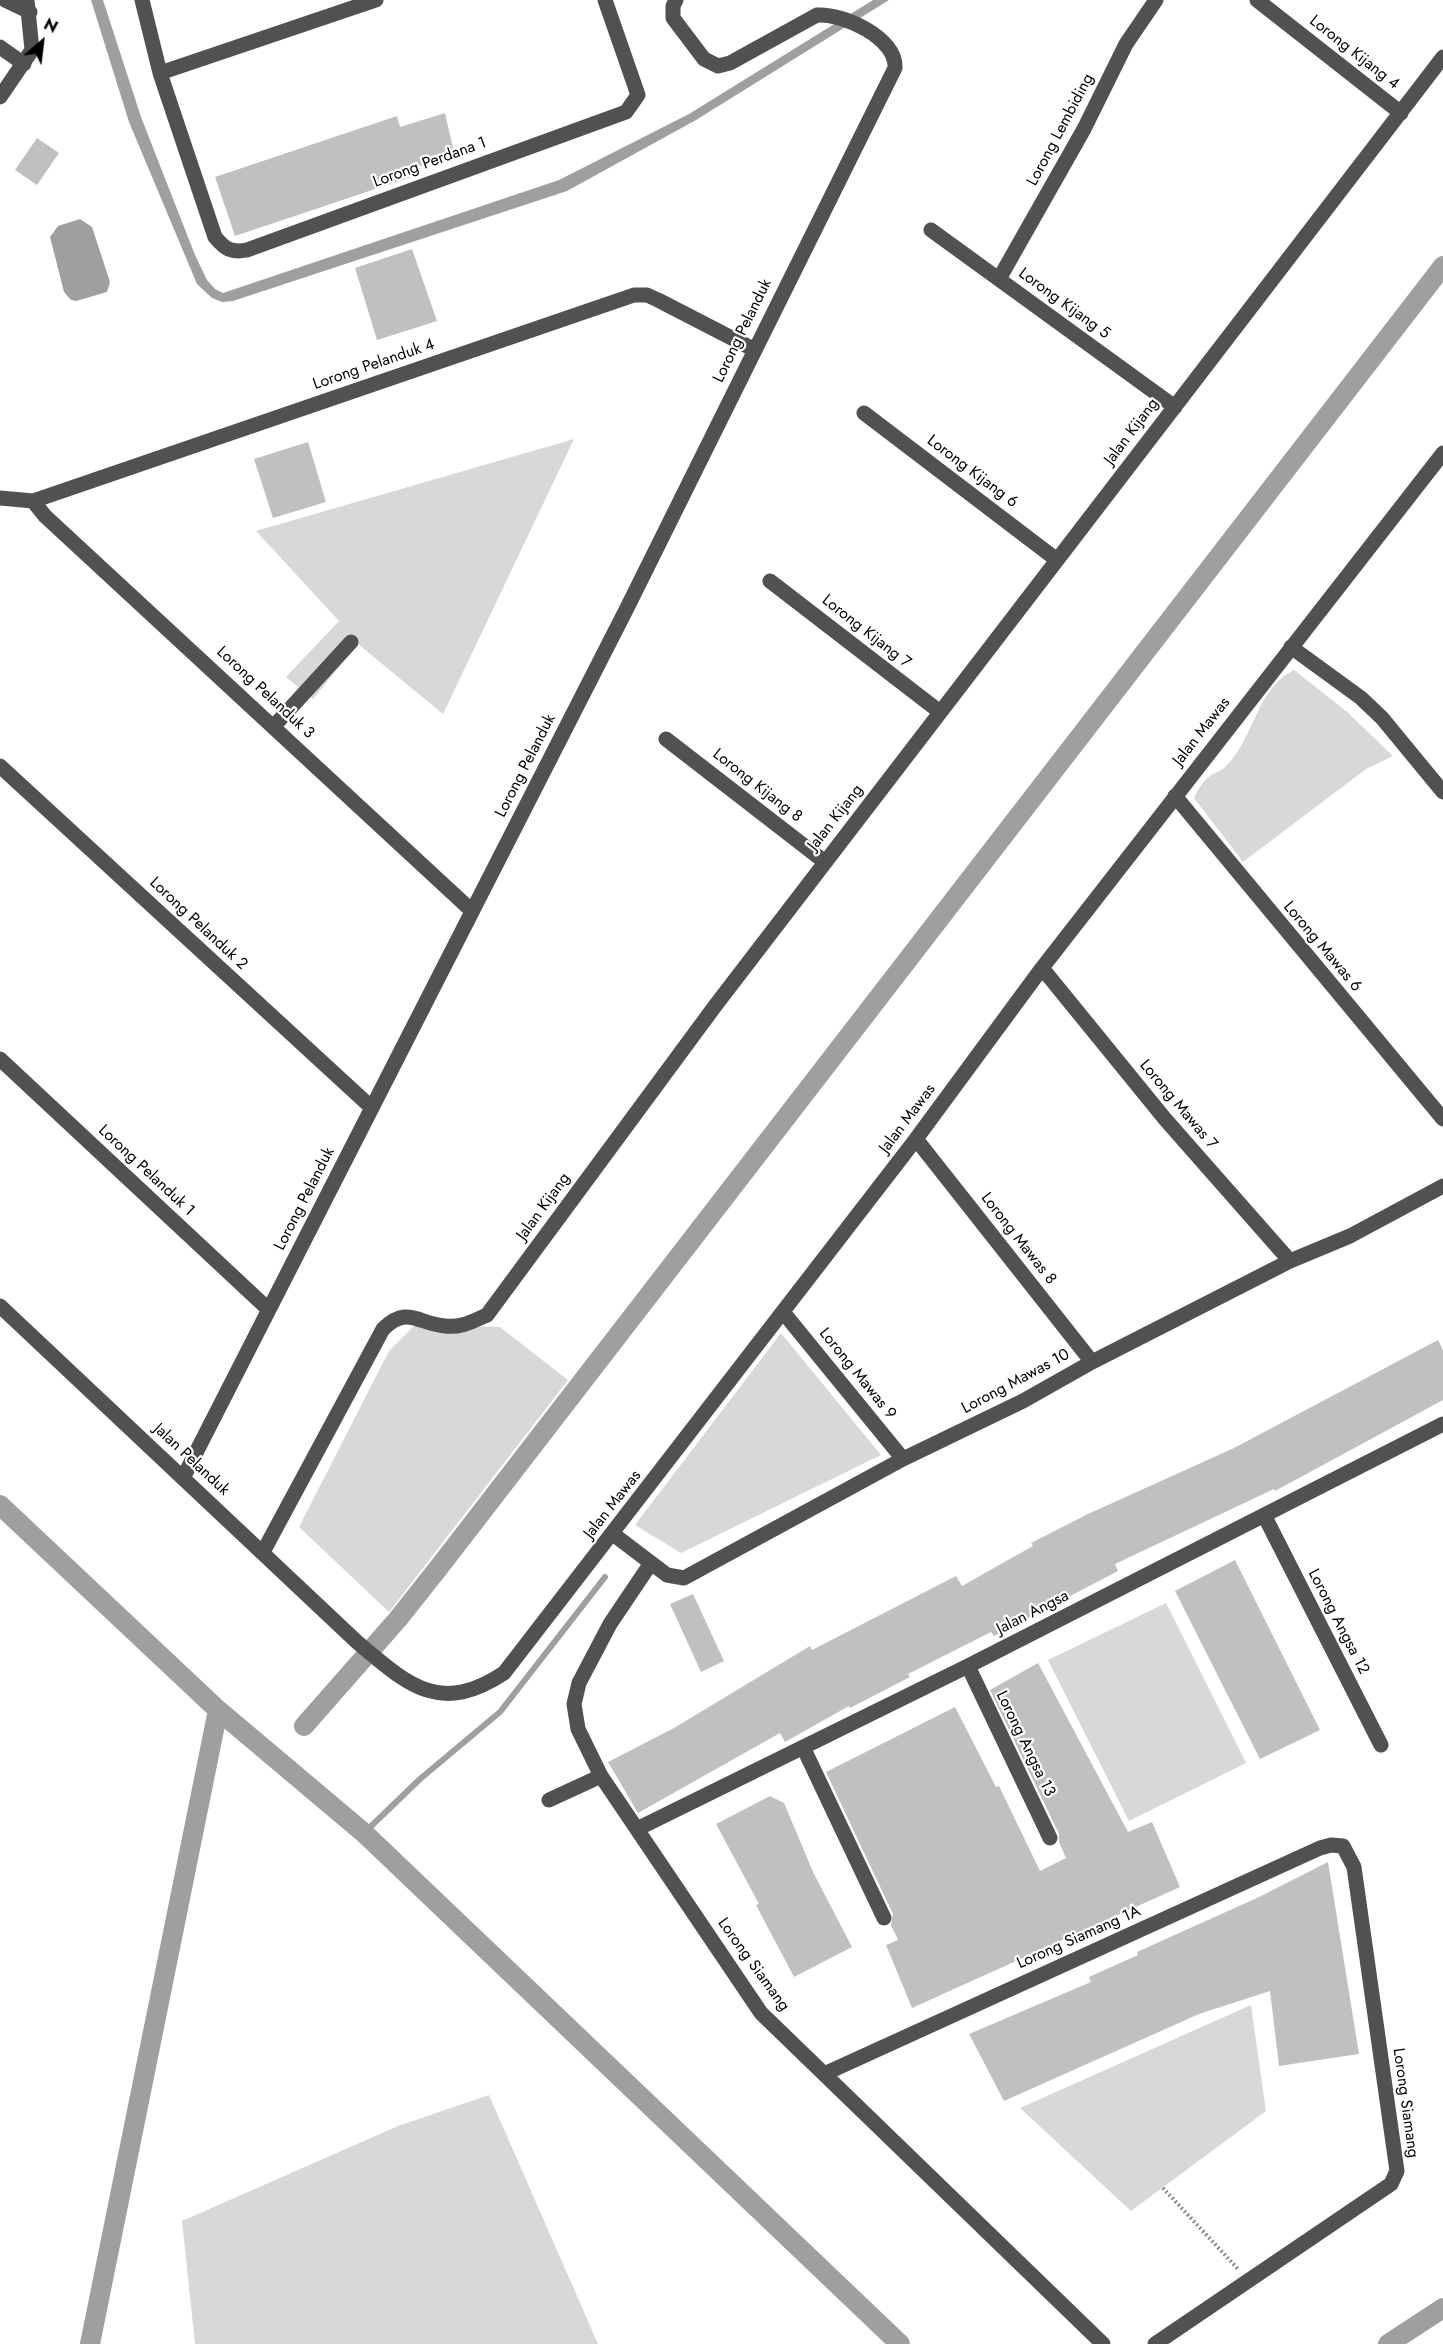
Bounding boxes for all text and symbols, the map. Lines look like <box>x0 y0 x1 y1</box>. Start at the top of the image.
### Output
north arrow <box>12 12 72 72</box>
street label: Lorong Kijang 4 <box>1305 12 1403 94</box>
text: N <box>40 13 62 39</box>
street label: Lorong Lembiding <box>1023 71 1099 189</box>
street label: Lorong Perdana 1 <box>371 134 489 192</box>
street label: Lorong Kijang 5 <box>1014 264 1114 344</box>
street label: Lorong Pelanduk <box>710 276 776 386</box>
street label: Lorong Pelanduk 4 <box>311 335 437 395</box>
street label: Jalan Kijang <box>1101 395 1163 469</box>
street label: Lorong Kijang 6 <box>923 432 1021 512</box>
street label: Lorong Kijang 7 <box>818 591 914 673</box>
street label: Lorong Pelanduk 3 <box>212 643 318 743</box>
street label: Jalan Mawas <box>1169 694 1235 770</box>
street label: Lorong Pelanduk <box>492 711 560 821</box>
street label: Lorong Kijang 8 <box>708 745 806 827</box>
street label: Jalan Kijang <box>804 781 868 855</box>
street label: Lorong Pelanduk 2 <box>145 874 251 974</box>
street label: Lorong Mawas 6 <box>1279 898 1365 996</box>
street label: Lorong Mawas 7 <box>1135 1056 1221 1154</box>
street label: Jalan Mawas <box>876 1081 940 1157</box>
street label: Lorong Pelanduk 1 <box>94 1121 198 1221</box>
street label: Lorong Pelanduk <box>271 1144 339 1254</box>
street label: Jalan Kijang <box>513 1170 575 1244</box>
street label: Lorong Mawas 8 <box>976 1189 1060 1289</box>
street label: Lorong Mawas 9 <box>814 1324 900 1424</box>
street label: Lorong Mawas 10 <box>959 1345 1073 1419</box>
street label: Jalan Pelanduk <box>149 1420 233 1500</box>
street label: Jalan Mawas <box>580 1467 646 1543</box>
street label: Lorong Angsa 12 <box>1303 1566 1373 1678</box>
street label: Jalan Angsa <box>994 1587 1072 1639</box>
street label: Lorong Angsa 13 <box>991 1688 1059 1800</box>
street label: Lorong Siamang 1A <box>1014 1902 1144 1974</box>
street label: Lorong Siamang <box>713 1915 793 2015</box>
street label: Lorong Siamang <box>1388 2047 1422 2159</box>

